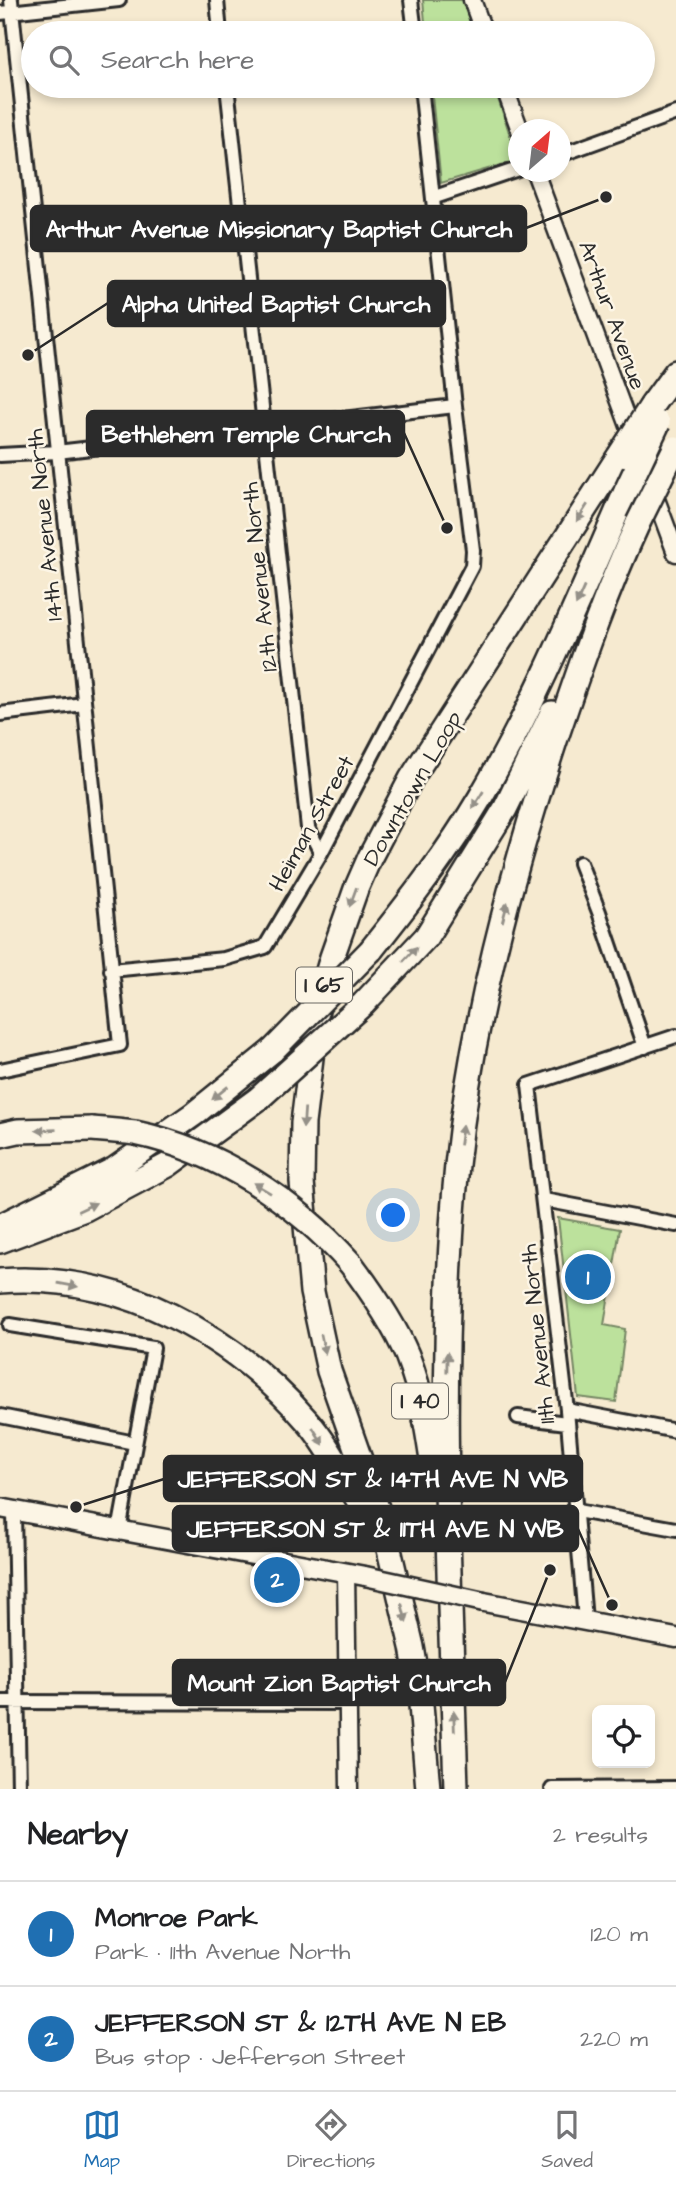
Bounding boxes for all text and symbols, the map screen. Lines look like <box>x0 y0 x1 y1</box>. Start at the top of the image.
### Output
search box <box>21 21 655 98</box>
icon: search <box>45 41 83 79</box>
text: Search here <box>101 42 254 78</box>
north arrow <box>508 119 571 182</box>
callout: Arthur Avenue Missionary Baptist Church <box>31 206 526 251</box>
text: Arthur Avenue Missionary Baptist Church <box>46 213 513 249</box>
street label: Arthur Avenue <box>570 236 654 394</box>
callout: Alpha United Baptist Church <box>108 281 445 326</box>
text: Alpha United Baptist Church <box>122 288 431 322</box>
callout: Bethlehem Temple Church <box>87 411 404 456</box>
text: Bethlehem Temple Church <box>101 418 392 452</box>
street label: 14th Avenue North <box>19 427 71 623</box>
street label: 12th Avenue North <box>234 480 286 673</box>
one-way arrow <box>576 503 589 523</box>
one-way arrow <box>574 586 586 606</box>
street label: Downtown Loop <box>355 705 470 872</box>
street label: Heiman Street <box>261 749 363 897</box>
one-way arrow <box>472 790 485 809</box>
one-way arrow <box>348 887 359 908</box>
one-way arrow <box>500 901 510 922</box>
one-way arrow <box>401 946 417 963</box>
road number: I 65 <box>296 968 352 1002</box>
one-way arrow <box>211 1085 228 1100</box>
one-way arrow <box>298 1107 309 1129</box>
one-way arrow <box>35 1124 57 1136</box>
one-way arrow <box>456 1124 467 1146</box>
one-way arrow <box>253 1182 272 1194</box>
your location <box>376 1198 410 1232</box>
one-way arrow <box>76 1201 97 1212</box>
street label: 11th Avenue North <box>513 1242 563 1425</box>
pin: 1 <box>565 1251 611 1303</box>
one-way arrow <box>57 1280 79 1291</box>
one-way arrow <box>318 1333 329 1355</box>
one-way arrow <box>441 1351 453 1373</box>
road number: I 40 <box>392 1384 448 1418</box>
one-way arrow <box>312 1427 325 1446</box>
callout: JEFFERSON ST & 14TH AVE N WB <box>164 1456 582 1501</box>
text: JEFFERSON ST & 14TH AVE N WB <box>177 1463 569 1497</box>
callout: JEFFERSON ST & 11TH AVE N WB <box>173 1506 578 1551</box>
text: JEFFERSON ST & 11TH AVE N WB <box>185 1513 564 1547</box>
pin: 2 <box>254 1554 300 1606</box>
one-way arrow <box>399 1602 410 1624</box>
callout: Mount Zion Baptist Church <box>173 1660 505 1705</box>
text: Mount Zion Baptist Church <box>187 1667 492 1701</box>
map controls <box>592 1705 655 1768</box>
button: locate <box>592 1705 655 1768</box>
one-way arrow <box>448 1710 459 1732</box>
text: Nearby <box>28 1814 128 1856</box>
text: 2 results <box>553 1819 648 1851</box>
text: Monroe Park <box>95 1900 258 1936</box>
text: 1 <box>50 1918 52 1950</box>
text: 120 m <box>590 1918 648 1950</box>
text: Park · 11th Avenue North <box>95 1936 350 1968</box>
text: JEFFERSON ST & 12TH AVE N EB <box>95 2005 506 2041</box>
text: 2 <box>44 2023 58 2055</box>
text: 220 m <box>580 2023 648 2055</box>
text: Bus stop · Jefferson Street <box>95 2041 405 2073</box>
tab: Map <box>83 2106 121 2175</box>
tab: Directions <box>287 2106 375 2175</box>
tab: Saved <box>541 2106 593 2175</box>

